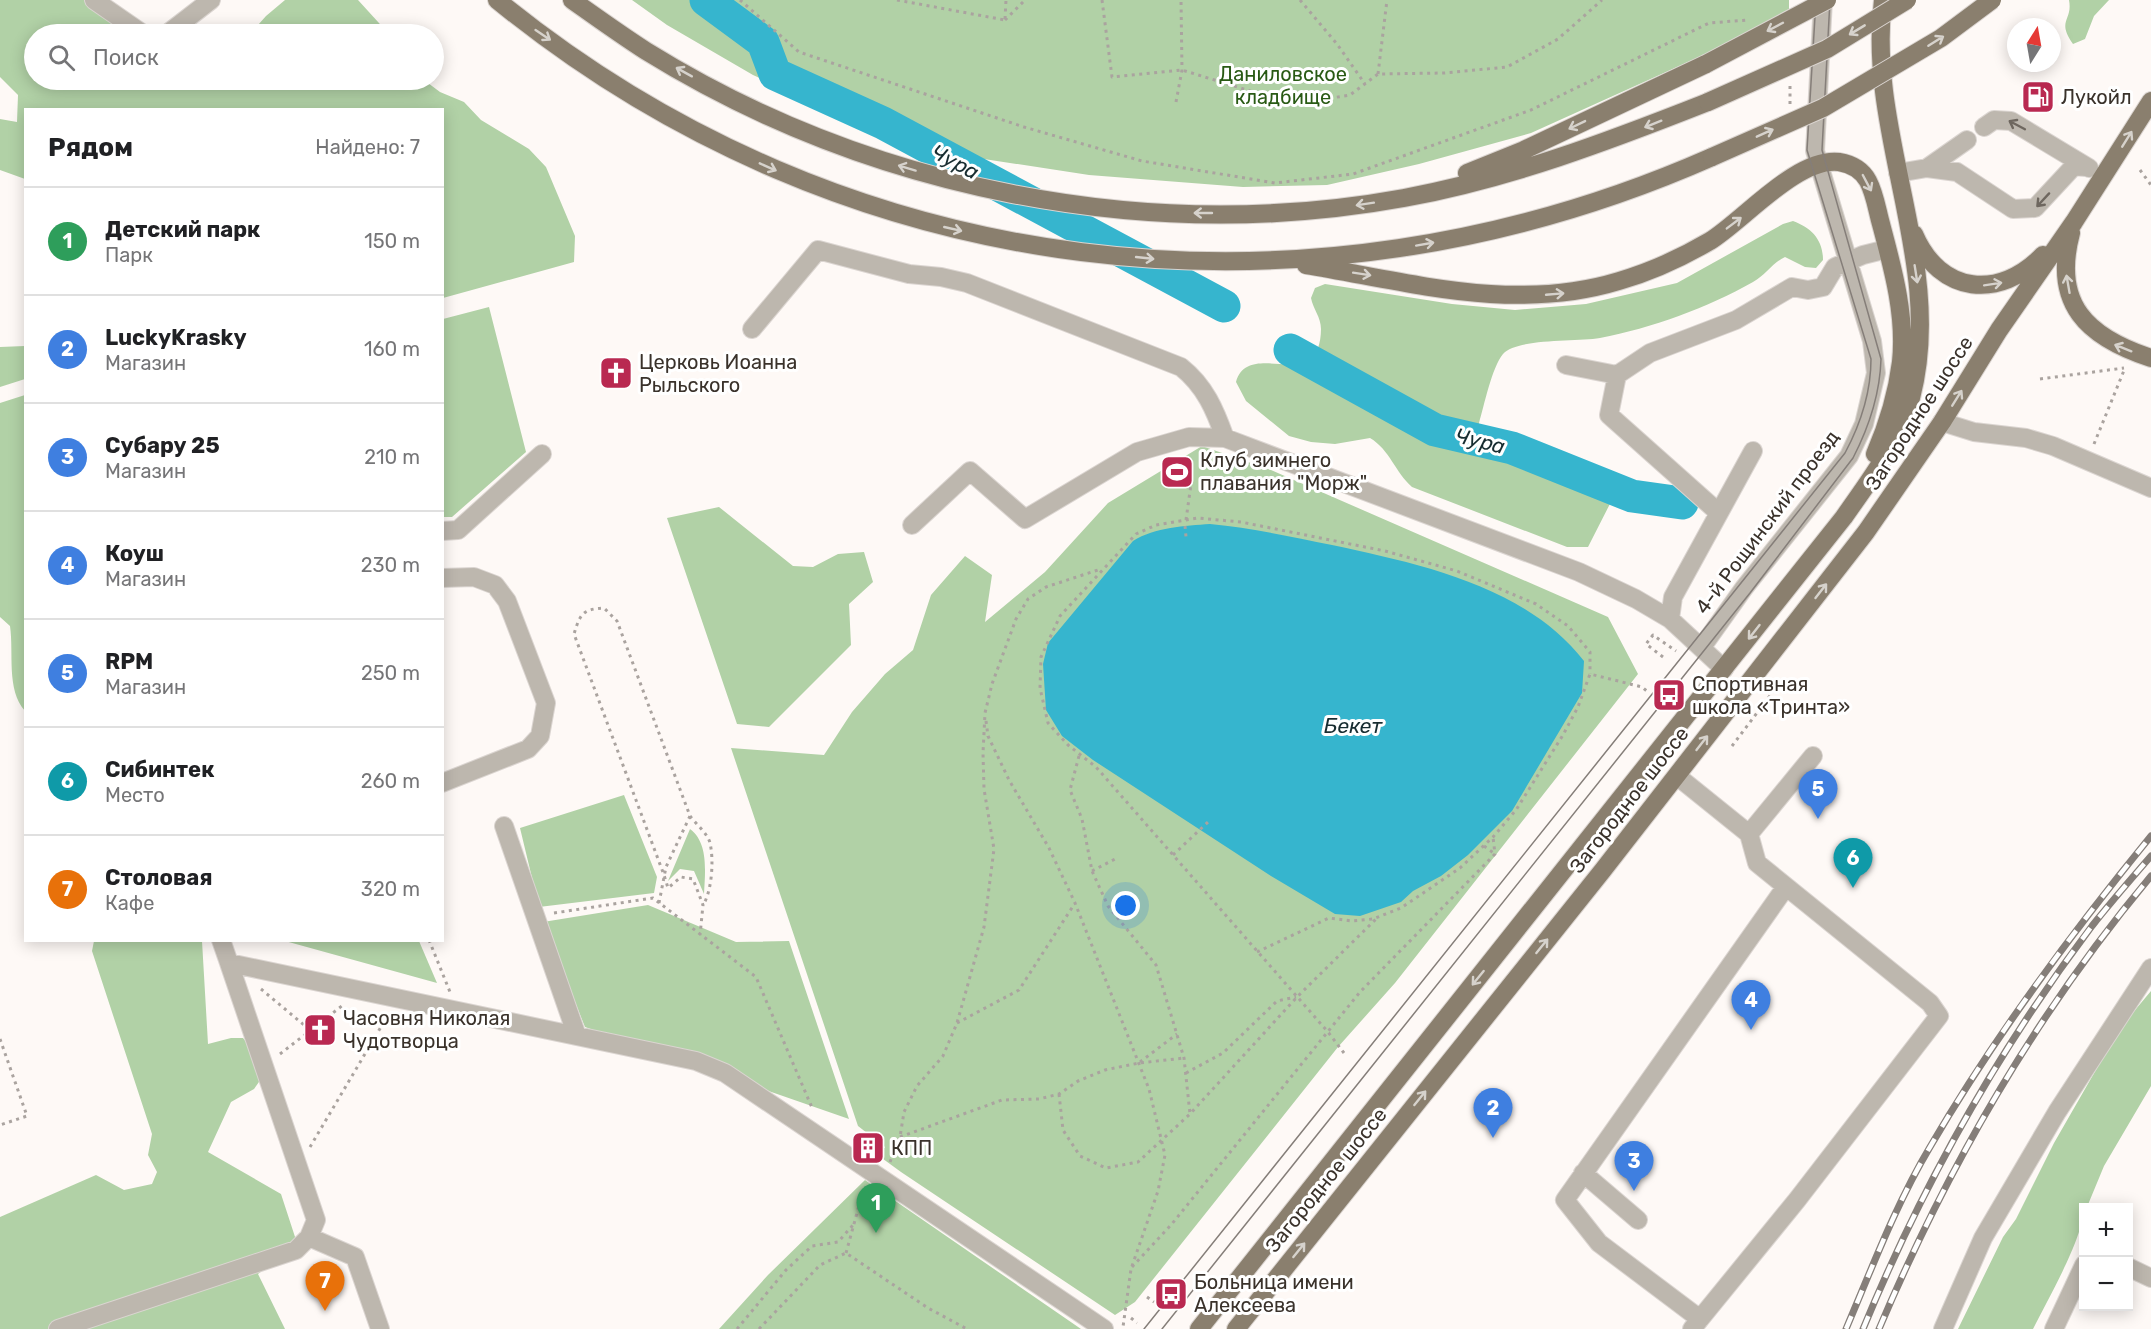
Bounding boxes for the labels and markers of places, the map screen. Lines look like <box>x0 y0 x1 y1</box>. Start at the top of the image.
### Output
fuel station icon: Лукойл <box>2020 79 2056 115</box>
place label: Лукойл <box>2061 85 2132 109</box>
place label: Церковь Иоанна Рыльского <box>639 350 797 397</box>
church icon: Церковь Иоанна Рыльского <box>598 355 634 391</box>
place label: Клуб зимнего плавания "Морж" <box>1200 448 1367 495</box>
sports icon: Клуб зимнего плавания "Морж" <box>1159 454 1195 490</box>
place label: Спортивная школа «Тринта» <box>1692 672 1850 719</box>
bus stop icon: Спортивная школа «Тринта» <box>1651 677 1687 713</box>
pin: 5 <box>1798 770 1838 819</box>
pin: 6 <box>1834 838 1872 888</box>
pin: 4 <box>1732 980 1770 1030</box>
place label: Часовня Николая Чудотворца <box>343 1006 510 1053</box>
church icon: Часовня Николая Чудотворца <box>302 1012 338 1048</box>
pin: 2 <box>1474 1088 1512 1138</box>
building icon: КПП <box>850 1130 886 1166</box>
place label: КПП <box>891 1136 932 1160</box>
pin: 3 <box>1614 1142 1654 1191</box>
pin: 1 <box>856 1184 896 1233</box>
pin: 7 <box>306 1262 344 1311</box>
place label: Больница имени Алексеева <box>1194 1270 1354 1317</box>
bus stop icon: Больница имени Алексеева <box>1153 1276 1189 1312</box>

